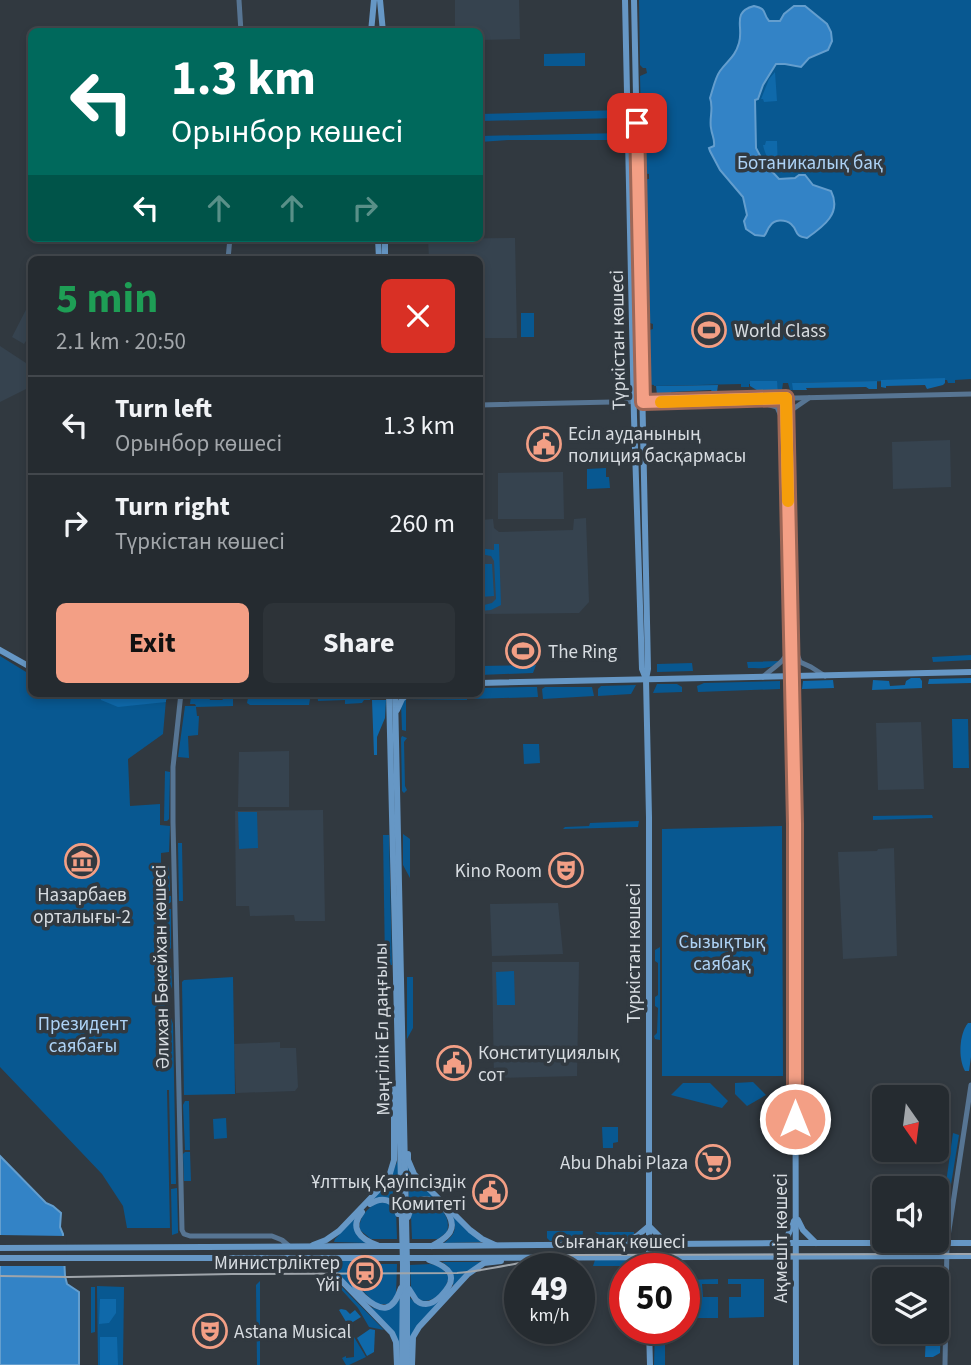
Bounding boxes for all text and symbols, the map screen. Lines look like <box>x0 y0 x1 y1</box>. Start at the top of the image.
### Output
text: 1.3 km <box>171 44 316 114</box>
icon: left <box>56 56 147 147</box>
pin <box>607 93 667 153</box>
icon: arrive <box>618 104 656 142</box>
text: Орынбор көшесі <box>171 109 403 155</box>
park label: Ботаникалық бақ <box>737 150 883 177</box>
icon: left <box>127 189 165 227</box>
icon: ahead <box>200 189 238 227</box>
icon: ahead <box>273 189 311 227</box>
icon: right <box>346 189 384 227</box>
text: 5 min <box>56 269 158 329</box>
street label: Түркістан көшесі <box>604 270 633 410</box>
button: close <box>381 279 455 353</box>
sports icon: World Class <box>690 311 728 349</box>
place label: World Class <box>734 318 826 345</box>
text: 2.1 km · 20:50 <box>56 325 186 358</box>
text: Turn left <box>115 390 212 427</box>
icon: left <box>56 406 94 444</box>
text: 1.3 km <box>383 407 455 444</box>
place label: Есіл ауданының полиция басқармасы <box>568 421 746 470</box>
public building icon: Есіл ауданының полиция басқармасы <box>525 425 563 463</box>
text: Орынбор көшесі <box>115 427 282 460</box>
text: Turn right <box>115 488 230 525</box>
icon: right <box>56 504 94 542</box>
text: 260 m <box>389 505 455 542</box>
text: Түркістан көшесі <box>115 525 285 558</box>
button: Exit <box>56 603 249 683</box>
button: Share <box>263 603 455 683</box>
sports icon: The Ring <box>504 632 542 670</box>
place label: The Ring <box>548 639 618 666</box>
museum icon: Назарбаев орталығы-2 <box>63 842 101 880</box>
theatre icon: Kino Room <box>547 851 585 889</box>
place label: Kino Room <box>455 858 542 885</box>
street label: Әлихан Бөкейхан көшесі <box>146 864 177 1070</box>
place label: Назарбаев орталығы-2 <box>33 882 131 931</box>
street label: Түркістан көшесі <box>621 883 648 1023</box>
park label: Сызықтық саябақ <box>678 929 766 978</box>
street label: Мәңгілік Ел даңғылы <box>367 942 398 1116</box>
park label: Президент саябағы <box>38 1011 129 1060</box>
place label: Конституциялық сот <box>478 1040 620 1089</box>
public building icon: Конституциялық сот <box>435 1044 473 1082</box>
position arrow <box>758 1082 832 1156</box>
north arrow <box>872 1085 948 1162</box>
map controls <box>872 1085 949 1344</box>
supermarket icon: Abu Dhabi Plaza <box>694 1143 732 1181</box>
place label: Abu Dhabi Plaza <box>560 1150 688 1177</box>
place label: Ұлттық Қауіпсіздік Комитеті <box>310 1169 467 1218</box>
public building icon: Ұлттық Қауіпсіздік Комитеті <box>471 1173 509 1211</box>
street label: Ақмешіт көшесі <box>768 1173 795 1303</box>
button: sound <box>872 1176 949 1253</box>
street label: Сығанақ көшесі <box>554 1229 686 1256</box>
place label: Министрліктер Үйі <box>214 1250 340 1299</box>
speed limit sign: 50 <box>609 1253 700 1344</box>
station icon: Министрліктер Үйі <box>346 1254 384 1292</box>
text: 49 <box>531 1264 568 1314</box>
button: layers <box>872 1267 949 1344</box>
text: km/h <box>530 1303 569 1328</box>
theatre icon: Astana Musical <box>191 1312 229 1350</box>
place label: Astana Musical <box>234 1319 352 1346</box>

